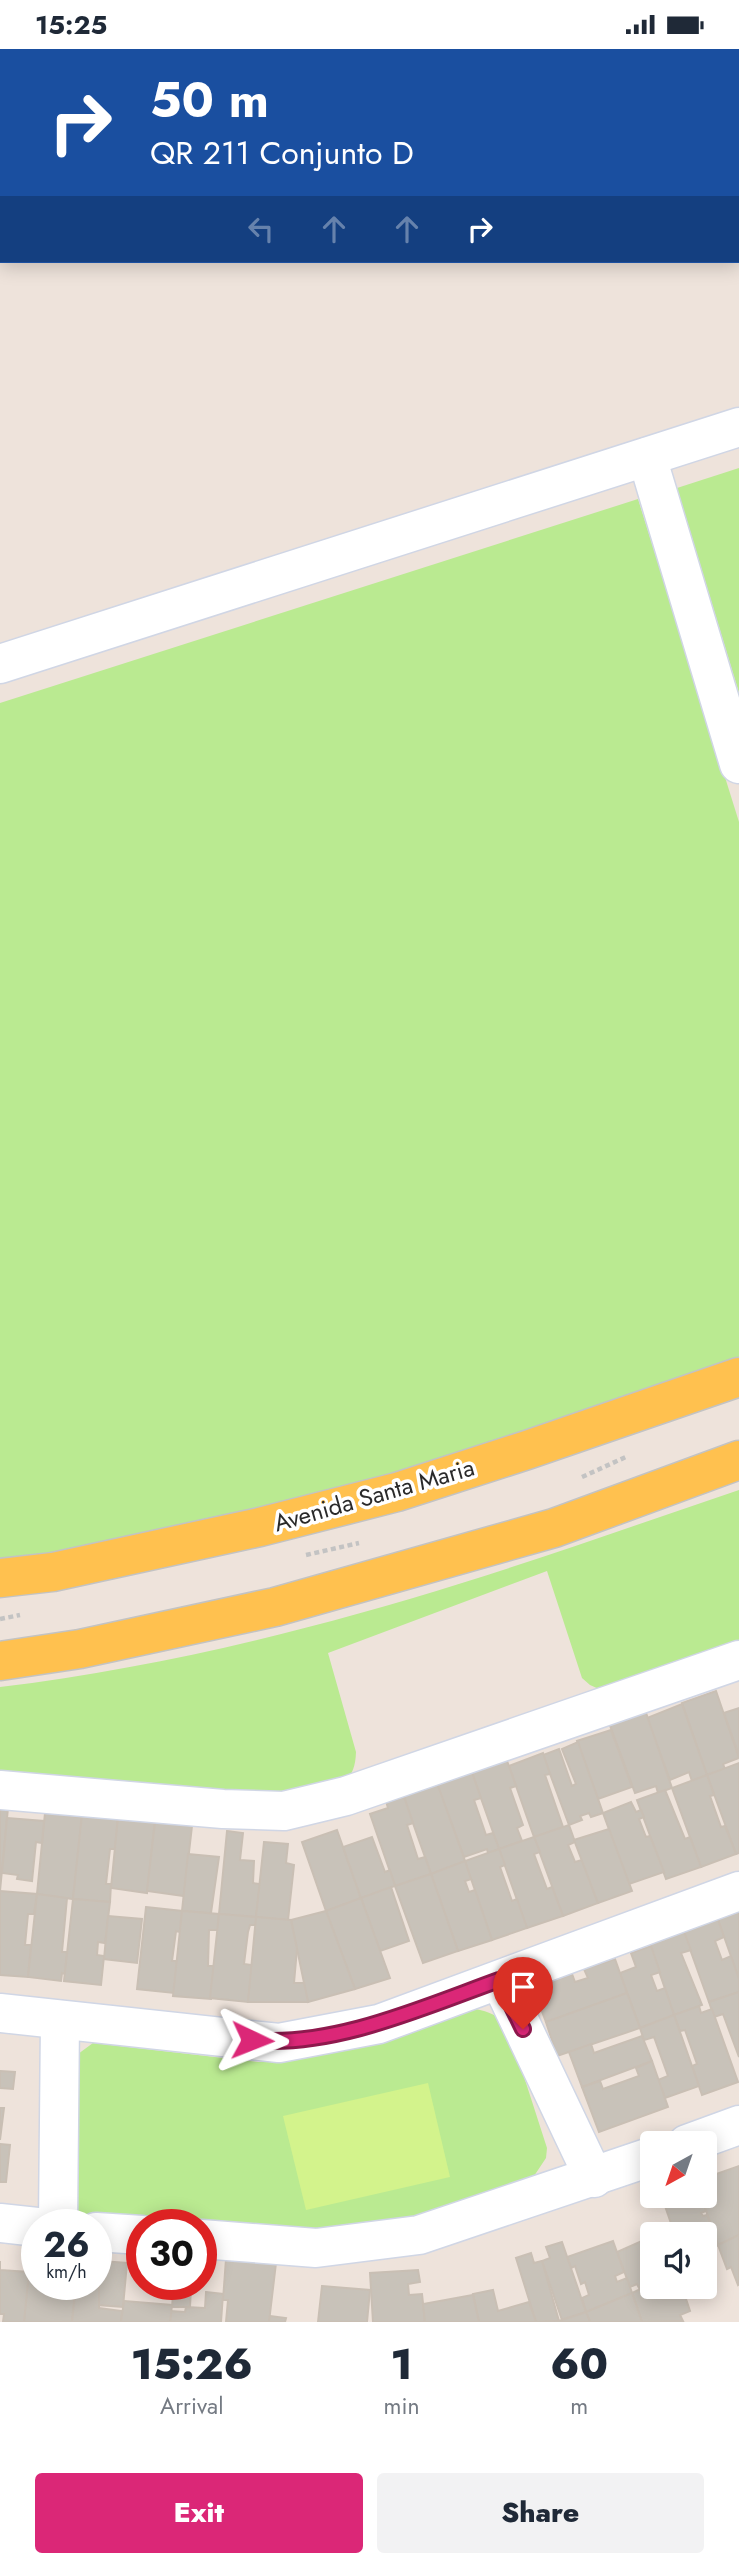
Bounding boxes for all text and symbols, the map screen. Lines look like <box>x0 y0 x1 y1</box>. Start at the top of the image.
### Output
text: 15:25 <box>35 6 107 44</box>
text: 50 m <box>150 65 269 135</box>
icon: right <box>35 77 126 168</box>
text: QR 211 Conjunto D <box>150 130 414 176</box>
icon: left <box>242 210 280 248</box>
icon: ahead <box>315 210 353 248</box>
icon: ahead <box>388 210 426 248</box>
icon: right <box>461 210 499 248</box>
street label: Avenida Santa Maria <box>270 1450 478 1540</box>
pin <box>493 1957 553 2029</box>
icon: arrive <box>504 1968 542 2006</box>
position arrow <box>215 2003 289 2077</box>
north arrow <box>640 2131 718 2209</box>
map controls <box>640 2131 717 2299</box>
speed limit sign: 30 <box>126 2209 217 2300</box>
text: 26 <box>43 2220 90 2270</box>
button: sound <box>640 2222 717 2299</box>
text: km/h <box>46 2259 87 2285</box>
text: 15:26 <box>131 2334 253 2395</box>
text: 1 <box>390 2334 413 2395</box>
text: 60 <box>550 2334 608 2395</box>
text: Arrival <box>160 2389 223 2423</box>
text: min <box>384 2389 420 2423</box>
text: m <box>570 2389 588 2423</box>
button: Exit <box>35 2473 363 2553</box>
button: Share <box>377 2473 704 2553</box>

